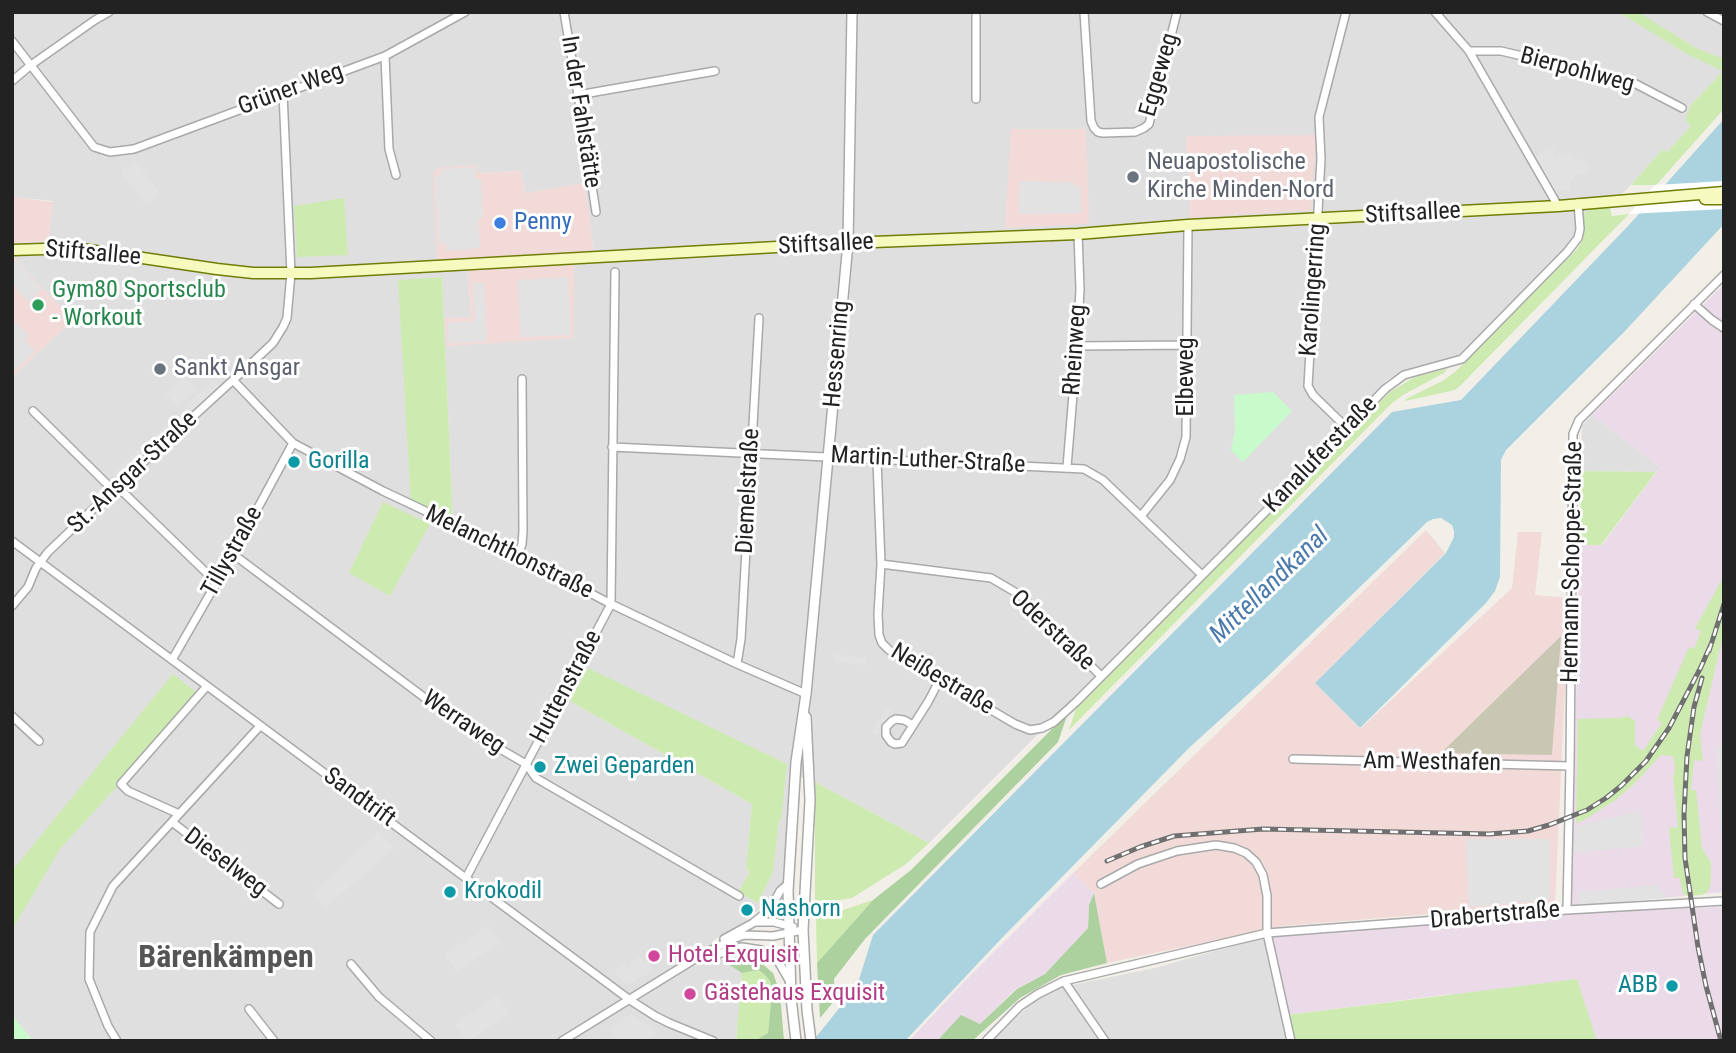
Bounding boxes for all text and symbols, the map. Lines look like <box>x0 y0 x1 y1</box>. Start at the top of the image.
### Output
street label: Eggeweg <box>1134 30 1186 120</box>
street label: In der Fahlstätte <box>554 34 606 190</box>
street label: Bierpohlweg <box>1517 42 1637 100</box>
street label: Grüner Weg <box>234 58 348 122</box>
place label: Neuapostolische Kirche Minden-Nord <box>1147 149 1334 205</box>
marker: Neuapostolische Kirche Minden-Nord <box>1125 169 1141 185</box>
street label: Stiftsallee <box>1364 197 1462 231</box>
place label: Penny <box>514 209 572 237</box>
marker: Penny <box>492 215 508 231</box>
street label: Karolingerring <box>1295 223 1333 357</box>
street label: Stiftsallee <box>777 228 875 262</box>
street label: Stiftsallee <box>44 235 142 273</box>
place label: Gym80 Sportsclub - Workout <box>52 277 226 333</box>
marker: Gym80 Sportsclub - Workout <box>30 297 46 313</box>
street label: Hessenring <box>819 299 857 409</box>
street label: Rheinweg <box>1058 303 1094 397</box>
street label: Elbeweg <box>1173 337 1201 417</box>
place label: Sankt Ansgar <box>174 355 300 383</box>
marker: Sankt Ansgar <box>152 361 168 377</box>
street label: Kanaluferstraße <box>1258 391 1384 519</box>
street label: St.-Ansgar-Straße <box>62 406 204 540</box>
street label: Diemelstraße <box>731 428 767 554</box>
street label: Hermann-Schoppe-Straße <box>1556 441 1590 683</box>
street label: Martin-Luther-Straße <box>830 442 1026 480</box>
place label: Gorilla <box>308 448 370 476</box>
marker: Gorilla <box>286 454 302 470</box>
street label: Melanchthonstraße <box>420 500 598 606</box>
street label: Tillystraße <box>196 502 270 602</box>
water label: Mittellandkanal <box>1204 521 1336 651</box>
street label: Oderstraße <box>1004 585 1100 677</box>
street label: Huttenstraße <box>525 626 609 748</box>
street label: Neißestraße <box>885 638 999 722</box>
street label: Werraweg <box>416 685 510 761</box>
street label: Am Westhafen <box>1363 747 1501 779</box>
place label: Zwei Geparden <box>554 753 695 781</box>
marker: Zwei Geparden <box>532 759 548 775</box>
street label: Sandtrift <box>317 762 401 834</box>
street label: Dieselweg <box>178 822 272 904</box>
place label: Krokodil <box>464 878 542 906</box>
marker: Krokodil <box>442 884 458 900</box>
place label: Nashorn <box>761 896 841 924</box>
street label: Drabertstraße <box>1429 896 1561 936</box>
marker: Nashorn <box>739 902 755 918</box>
district label: Bärenkämpen <box>138 940 314 978</box>
place label: Hotel Exquisit <box>668 942 799 970</box>
marker: Hotel Exquisit <box>646 948 662 964</box>
place label: ABB <box>1618 972 1658 1000</box>
marker: ABB <box>1664 978 1680 994</box>
place label: Gästehaus Exquisit <box>704 980 885 1008</box>
marker: Gästehaus Exquisit <box>682 986 698 1002</box>

